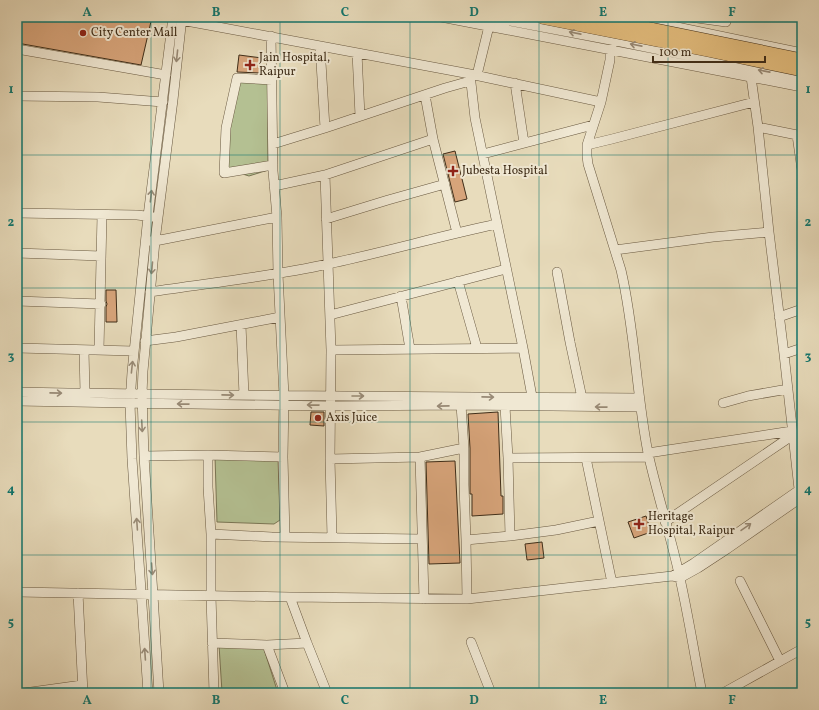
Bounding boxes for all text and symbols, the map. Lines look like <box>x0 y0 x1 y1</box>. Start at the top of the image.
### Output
text: A <box>82 4 92 22</box>
text: B <box>212 4 221 22</box>
text: C <box>341 4 349 22</box>
text: D <box>469 4 479 22</box>
text: E <box>599 4 607 22</box>
text: F <box>728 4 736 22</box>
place label: City Center Mall <box>91 25 178 41</box>
marker: City Center Mall <box>78 28 88 38</box>
one-way arrow <box>569 29 582 37</box>
scale bar <box>653 38 765 64</box>
one-way arrow <box>630 41 643 49</box>
text: 100 m <box>659 45 692 61</box>
one-way arrow <box>174 49 181 62</box>
place label: Jain Hospital, Raipur <box>259 50 330 80</box>
marker: Jain Hospital, Raipur <box>244 59 256 71</box>
one-way arrow <box>758 67 771 75</box>
text: 1 <box>8 81 14 99</box>
text: 1 <box>805 81 811 99</box>
place label: Jubesta Hospital <box>462 163 548 179</box>
marker: Jubesta Hospital <box>447 165 459 177</box>
one-way arrow <box>147 190 155 203</box>
text: 2 <box>8 214 15 232</box>
text: 2 <box>805 214 812 232</box>
one-way arrow <box>149 261 156 274</box>
text: 3 <box>8 348 15 366</box>
text: 3 <box>805 348 812 366</box>
one-way arrow <box>129 361 136 374</box>
one-way arrow <box>49 389 62 396</box>
one-way arrow <box>221 391 234 399</box>
one-way arrow <box>351 392 364 400</box>
one-way arrow <box>481 393 494 401</box>
one-way arrow <box>177 400 190 408</box>
one-way arrow <box>307 401 320 409</box>
one-way arrow <box>437 402 450 410</box>
one-way arrow <box>595 403 608 411</box>
place label: Axis Juice <box>326 410 378 426</box>
marker: Axis Juice <box>313 413 323 423</box>
one-way arrow <box>139 419 146 432</box>
text: 4 <box>7 481 15 499</box>
text: 4 <box>804 481 812 499</box>
place label: Heritage Hospital, Raipur <box>648 509 735 539</box>
one-way arrow <box>133 518 140 531</box>
marker: Heritage Hospital, Raipur <box>633 518 645 530</box>
one-way arrow <box>740 523 751 531</box>
one-way arrow <box>148 562 155 575</box>
text: 5 <box>8 614 14 632</box>
text: 5 <box>805 614 811 632</box>
one-way arrow <box>142 648 149 661</box>
text: A <box>82 692 92 710</box>
text: B <box>212 692 221 710</box>
text: C <box>341 692 349 710</box>
text: D <box>469 692 479 710</box>
text: E <box>599 692 607 710</box>
text: F <box>728 692 736 710</box>

